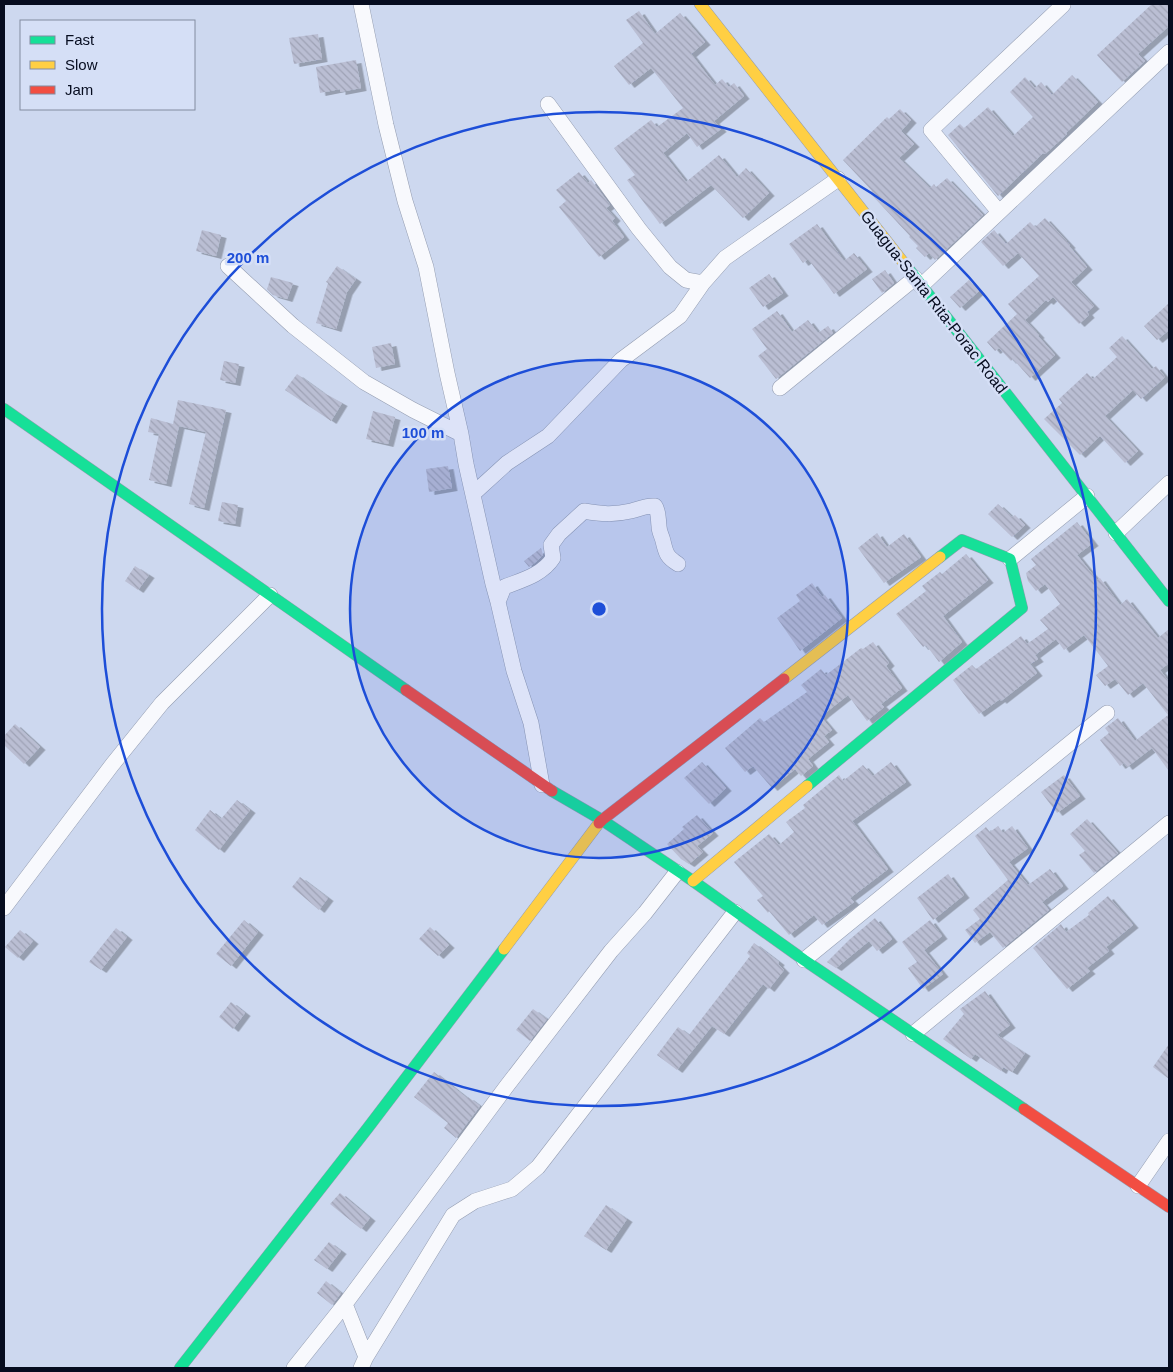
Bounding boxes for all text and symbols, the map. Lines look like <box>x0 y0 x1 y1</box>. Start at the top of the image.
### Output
legend <box>20 20 195 110</box>
text: Fast <box>65 31 95 48</box>
text: Slow <box>65 56 98 73</box>
text: Jam <box>65 81 93 98</box>
street label: Guagua-Santa Rita-Porac Road <box>857 207 1011 397</box>
text: 200 m <box>227 249 269 266</box>
text: 100 m <box>402 424 444 441</box>
centre of rings <box>590 600 608 618</box>

